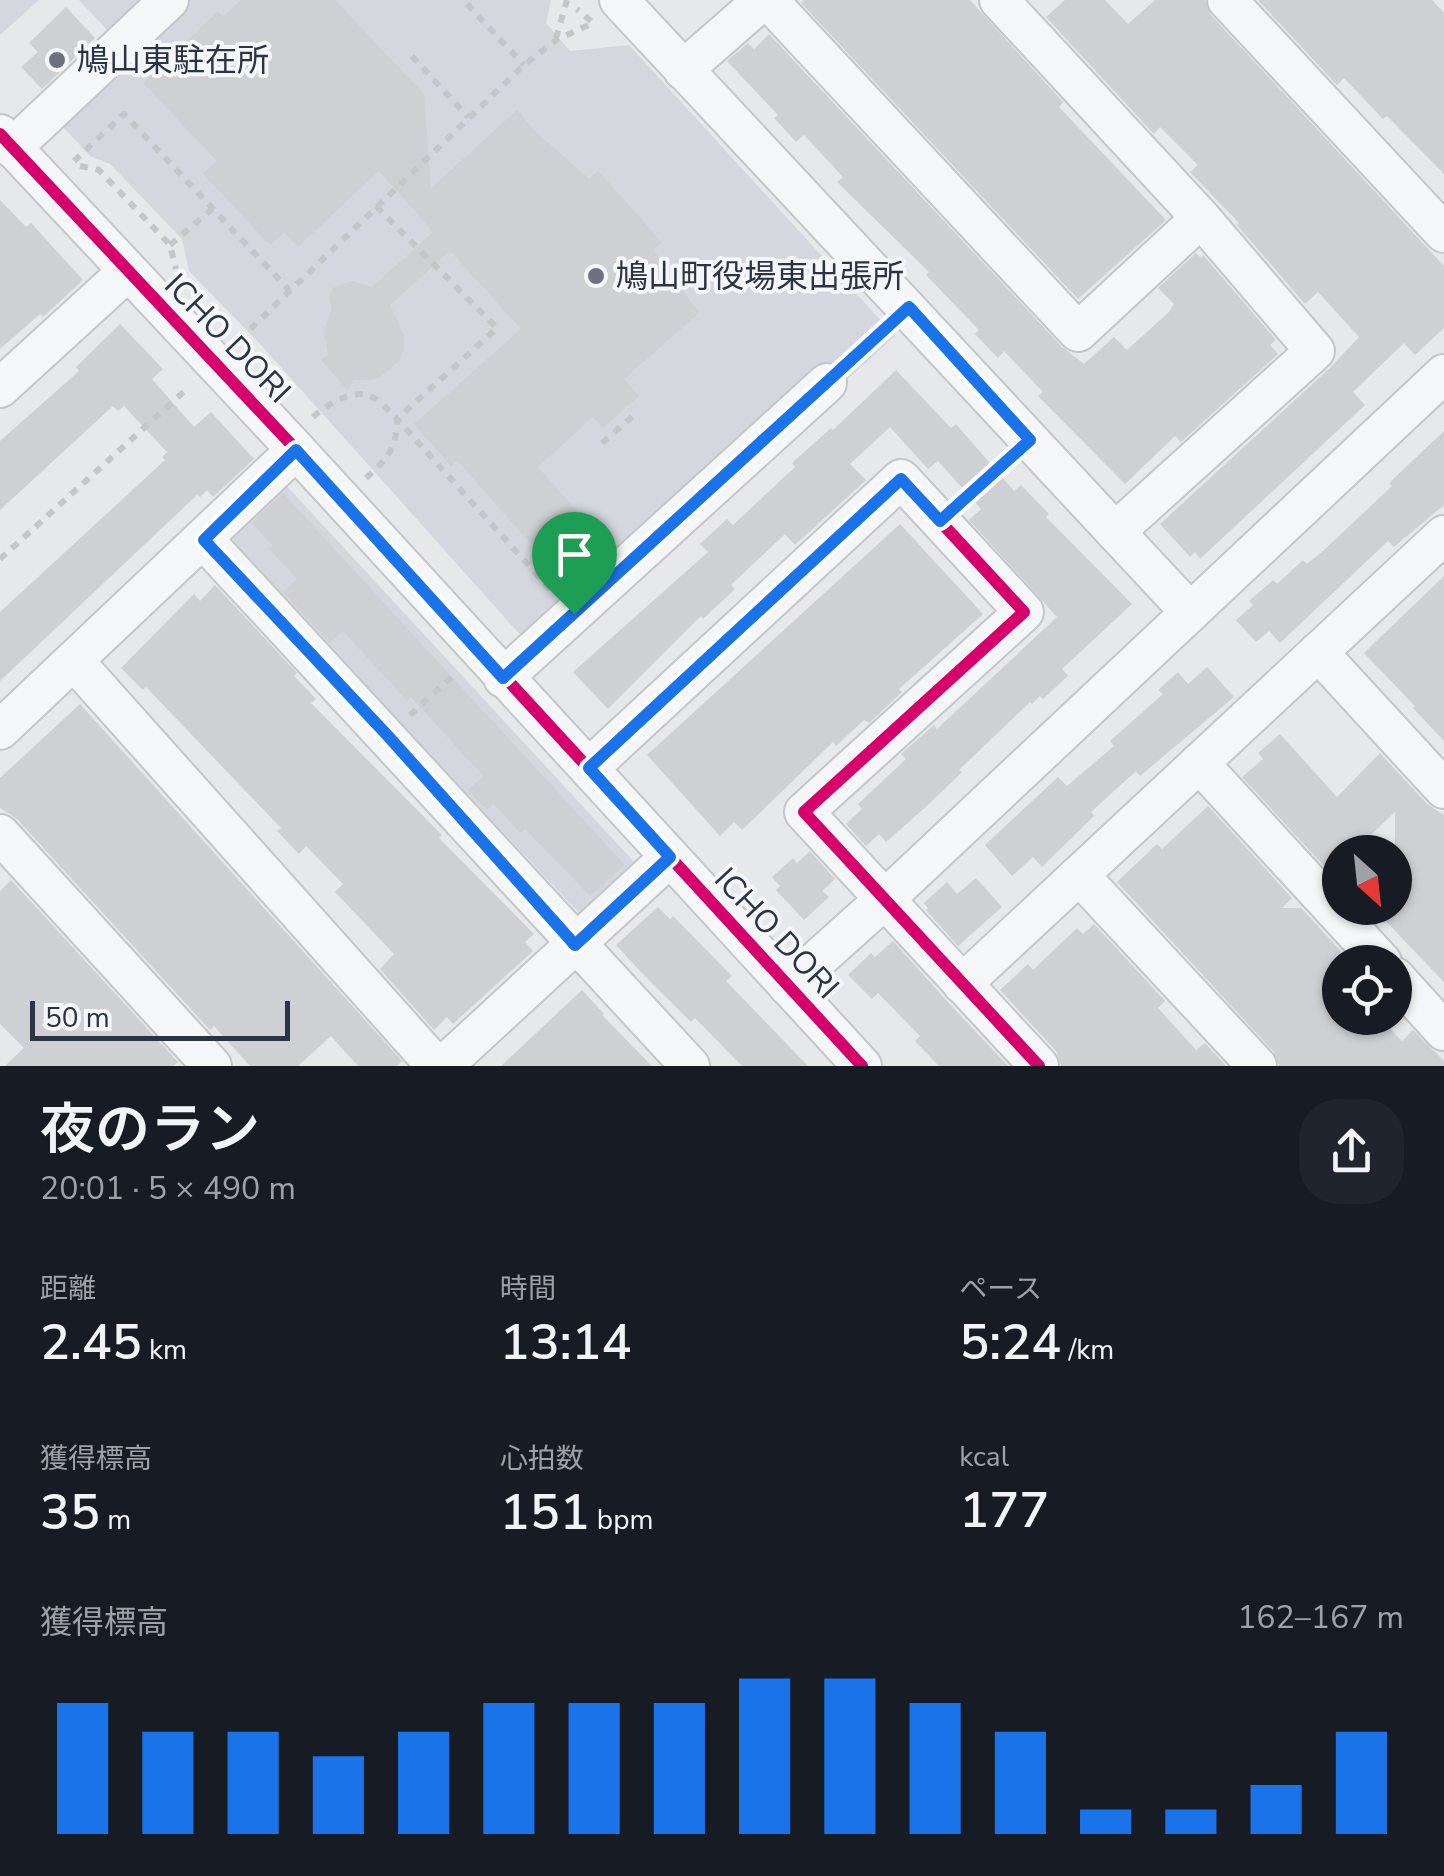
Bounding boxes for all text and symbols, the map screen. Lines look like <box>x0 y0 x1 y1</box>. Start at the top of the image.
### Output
place label: 鳩山東駐在所 <box>77 39 269 82</box>
marker: 鳩山東駐在所 <box>46 49 68 71</box>
place label: 鳩山町役場東出張所 <box>616 255 904 298</box>
street label: ICHO DORI <box>155 264 300 413</box>
marker: 鳩山町役場東出張所 <box>585 265 607 287</box>
pin <box>532 512 617 615</box>
icon: arrive <box>547 527 602 582</box>
north arrow <box>1322 835 1412 925</box>
map controls <box>1322 835 1412 1035</box>
street label: ICHO DORI <box>705 858 849 1008</box>
button: locate <box>1322 945 1412 1035</box>
scale bar <box>30 996 290 1040</box>
text: 50 m <box>45 999 110 1037</box>
text: 夜のラン <box>40 1092 260 1167</box>
button: share <box>1299 1099 1404 1204</box>
text: 20:01 · 5 × 490 m <box>40 1167 296 1210</box>
text: 距離 <box>40 1270 96 1308</box>
text: 時間 <box>500 1270 556 1308</box>
text: ペース <box>959 1270 1042 1308</box>
text: 2.45 <box>40 1308 142 1377</box>
text: 13:14 <box>500 1308 632 1377</box>
text: 5:24 <box>959 1308 1061 1377</box>
text: km <box>142 1331 187 1369</box>
text: /km <box>1061 1331 1114 1369</box>
text: kcal <box>959 1438 1009 1476</box>
text: 獲得標高 <box>40 1440 152 1478</box>
text: 心拍数 <box>500 1440 584 1478</box>
text: 177 <box>959 1476 1049 1545</box>
text: 35 <box>40 1478 100 1547</box>
text: 151 <box>500 1478 590 1547</box>
text: m <box>100 1501 131 1539</box>
text: bpm <box>590 1501 653 1539</box>
text: 162–167 m <box>1237 1596 1404 1639</box>
text: 獲得標高 <box>40 1601 168 1644</box>

